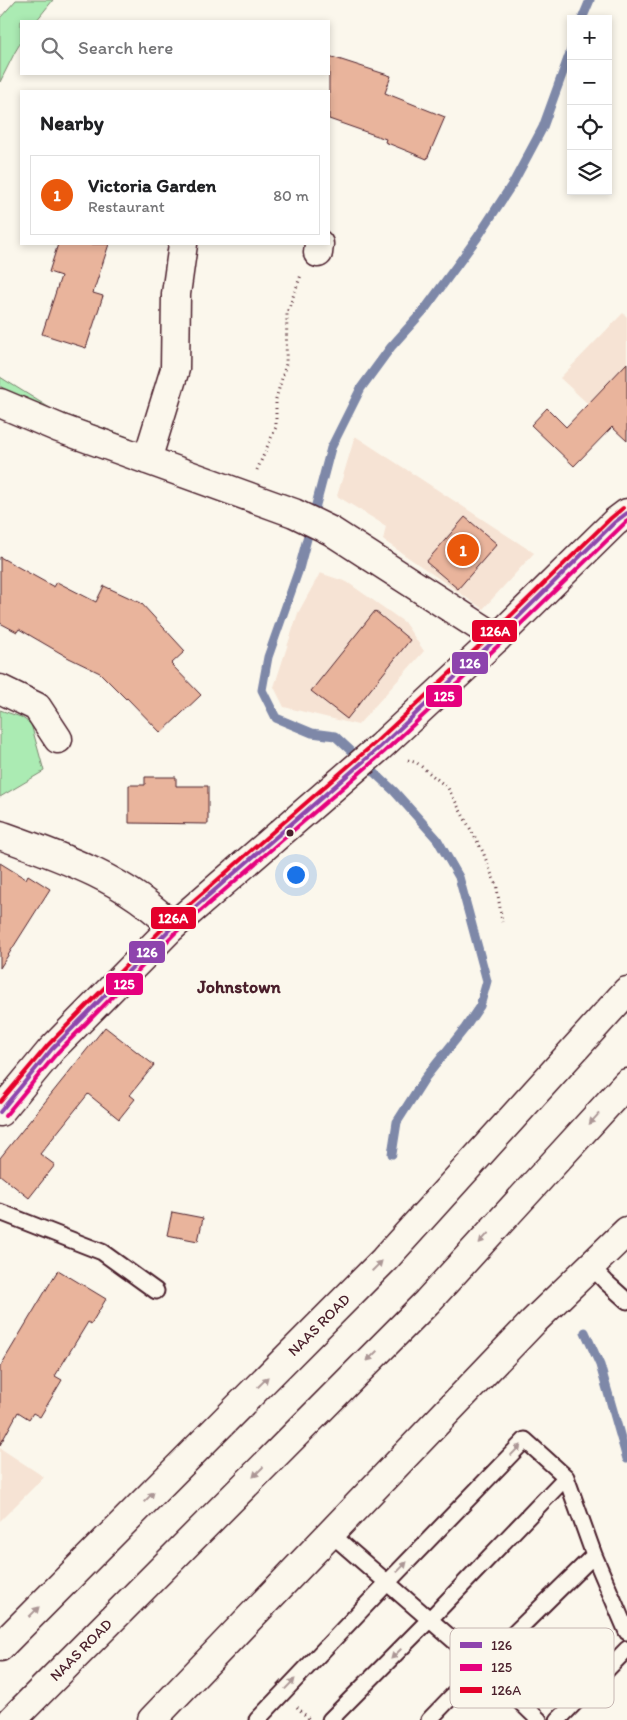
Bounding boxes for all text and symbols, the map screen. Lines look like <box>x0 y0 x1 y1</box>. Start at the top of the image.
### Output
map controls <box>567 15 612 195</box>
button: + <box>567 15 612 60</box>
search box <box>20 20 330 75</box>
icon: search <box>38 34 66 62</box>
text: Search here <box>78 36 173 59</box>
button: − <box>567 60 612 105</box>
button: locate <box>567 105 612 150</box>
text: Nearby <box>40 110 104 135</box>
button: layers <box>567 150 612 195</box>
text: Victoria Garden <box>88 174 216 197</box>
text: 1 <box>53 186 61 205</box>
text: 80 m <box>273 186 309 205</box>
text: Restaurant <box>88 197 165 216</box>
pin: 1 <box>447 531 479 569</box>
line badge: 126A <box>471 619 518 643</box>
text: 126A <box>480 623 511 640</box>
line badge: 126 <box>451 651 489 675</box>
text: 126 <box>459 655 481 672</box>
line badge: 125 <box>425 684 463 708</box>
text: 125 <box>433 688 455 705</box>
unlabelled marker <box>285 828 295 838</box>
your location <box>283 862 309 888</box>
line badge: 126A <box>150 906 197 930</box>
text: 126A <box>158 910 189 927</box>
line badge: 126 <box>128 940 166 964</box>
text: 126 <box>136 944 158 961</box>
line badge: 125 <box>105 972 144 996</box>
text: 125 <box>113 976 135 993</box>
district label: Johnstown <box>196 976 281 998</box>
one-way arrow <box>588 1112 600 1124</box>
one-way arrow <box>478 1232 490 1244</box>
one-way arrow <box>371 1260 383 1272</box>
street label: NAAS ROAD <box>284 1290 354 1360</box>
one-way arrow <box>367 1350 379 1362</box>
one-way arrow <box>257 1376 269 1388</box>
one-way arrow <box>509 1445 521 1457</box>
one-way arrow <box>252 1465 264 1477</box>
one-way arrow <box>143 1491 155 1503</box>
one-way arrow <box>396 1561 408 1573</box>
one-way arrow <box>28 1607 40 1619</box>
street label: NAAS ROAD <box>46 1615 116 1685</box>
legend <box>450 1628 614 1708</box>
text: 126 <box>491 1637 512 1654</box>
one-way arrow <box>390 1648 402 1660</box>
text: 125 <box>491 1659 512 1676</box>
one-way arrow <box>284 1679 296 1691</box>
text: 126A <box>491 1682 521 1699</box>

